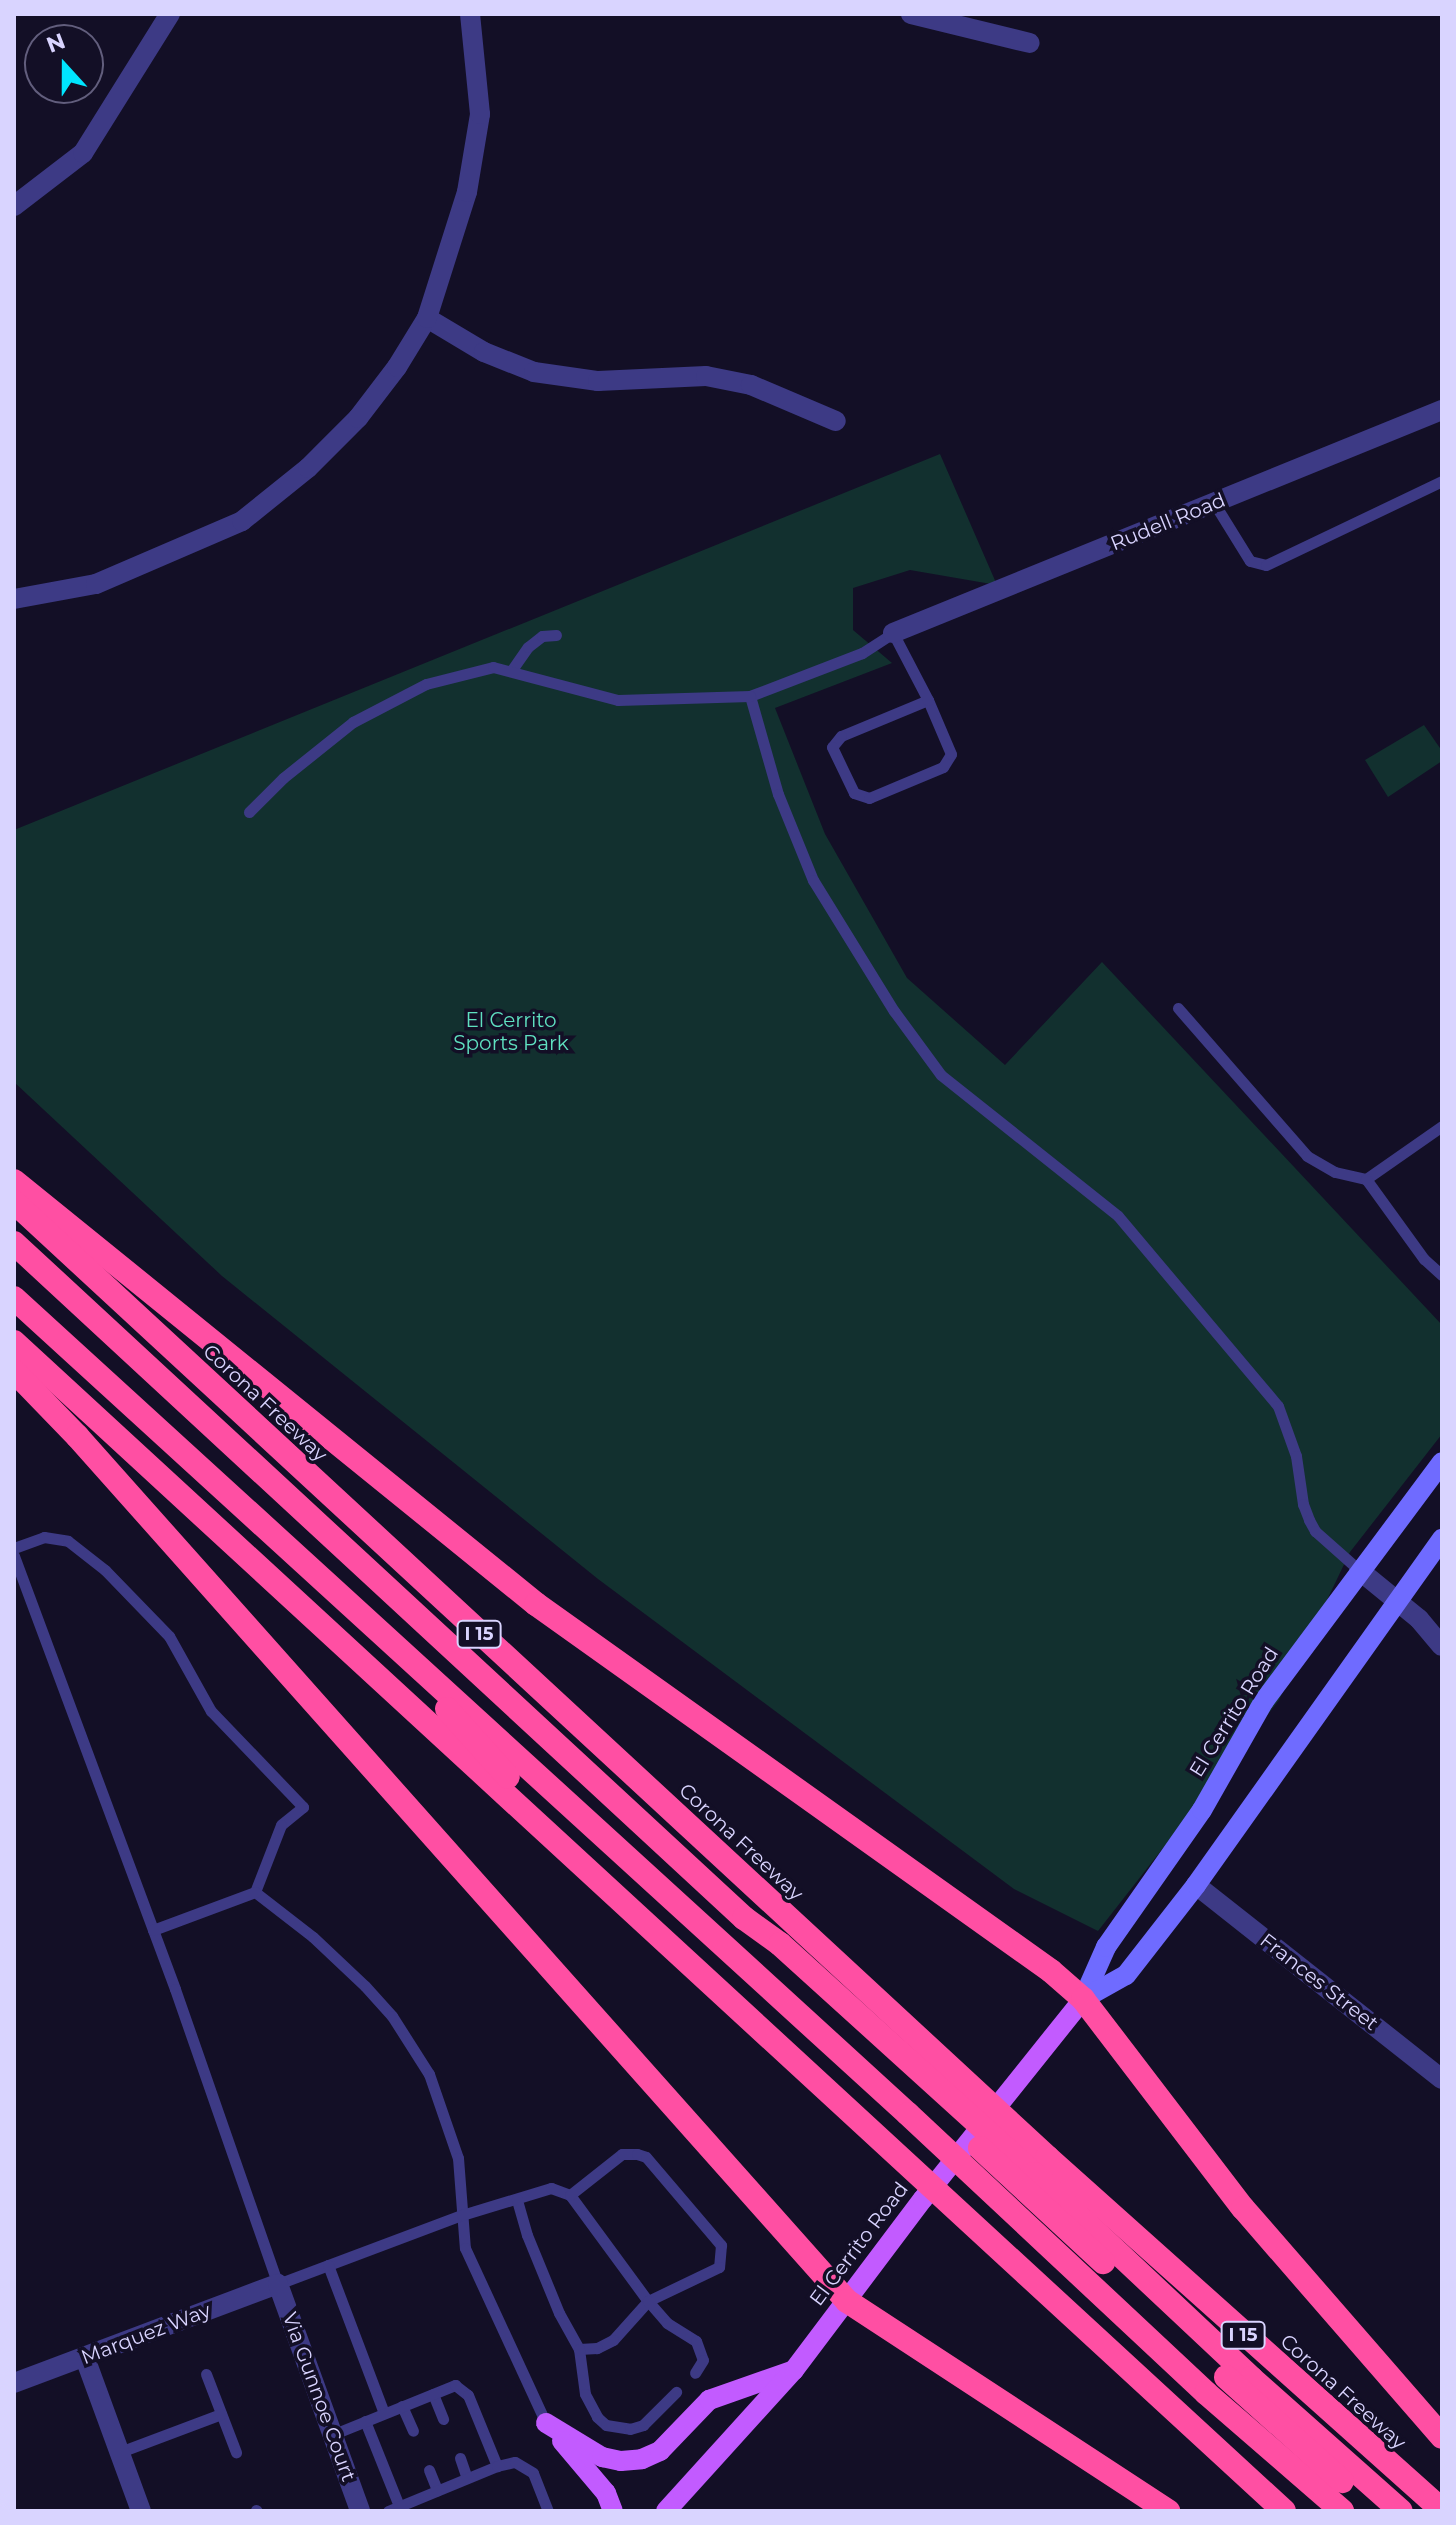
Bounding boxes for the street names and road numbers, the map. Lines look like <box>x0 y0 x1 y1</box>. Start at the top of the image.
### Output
street label: Rudell Road <box>1107 488 1229 556</box>
street label: Corona Freeway <box>198 1339 332 1467</box>
road number: I 15 <box>455 1620 503 1648</box>
street label: El Cerrito Road <box>1184 1643 1284 1781</box>
street label: Corona Freeway <box>674 1778 808 1906</box>
street label: Frances Street <box>1255 1928 1383 2036</box>
street label: El Cerrito Road <box>805 2177 913 2311</box>
street label: Marquez Way <box>78 2298 214 2370</box>
street label: Via Gunnoe Court <box>277 2309 361 2485</box>
road number: I 15 <box>1219 2321 1267 2349</box>
street label: Corona Freeway <box>1275 2329 1411 2455</box>

